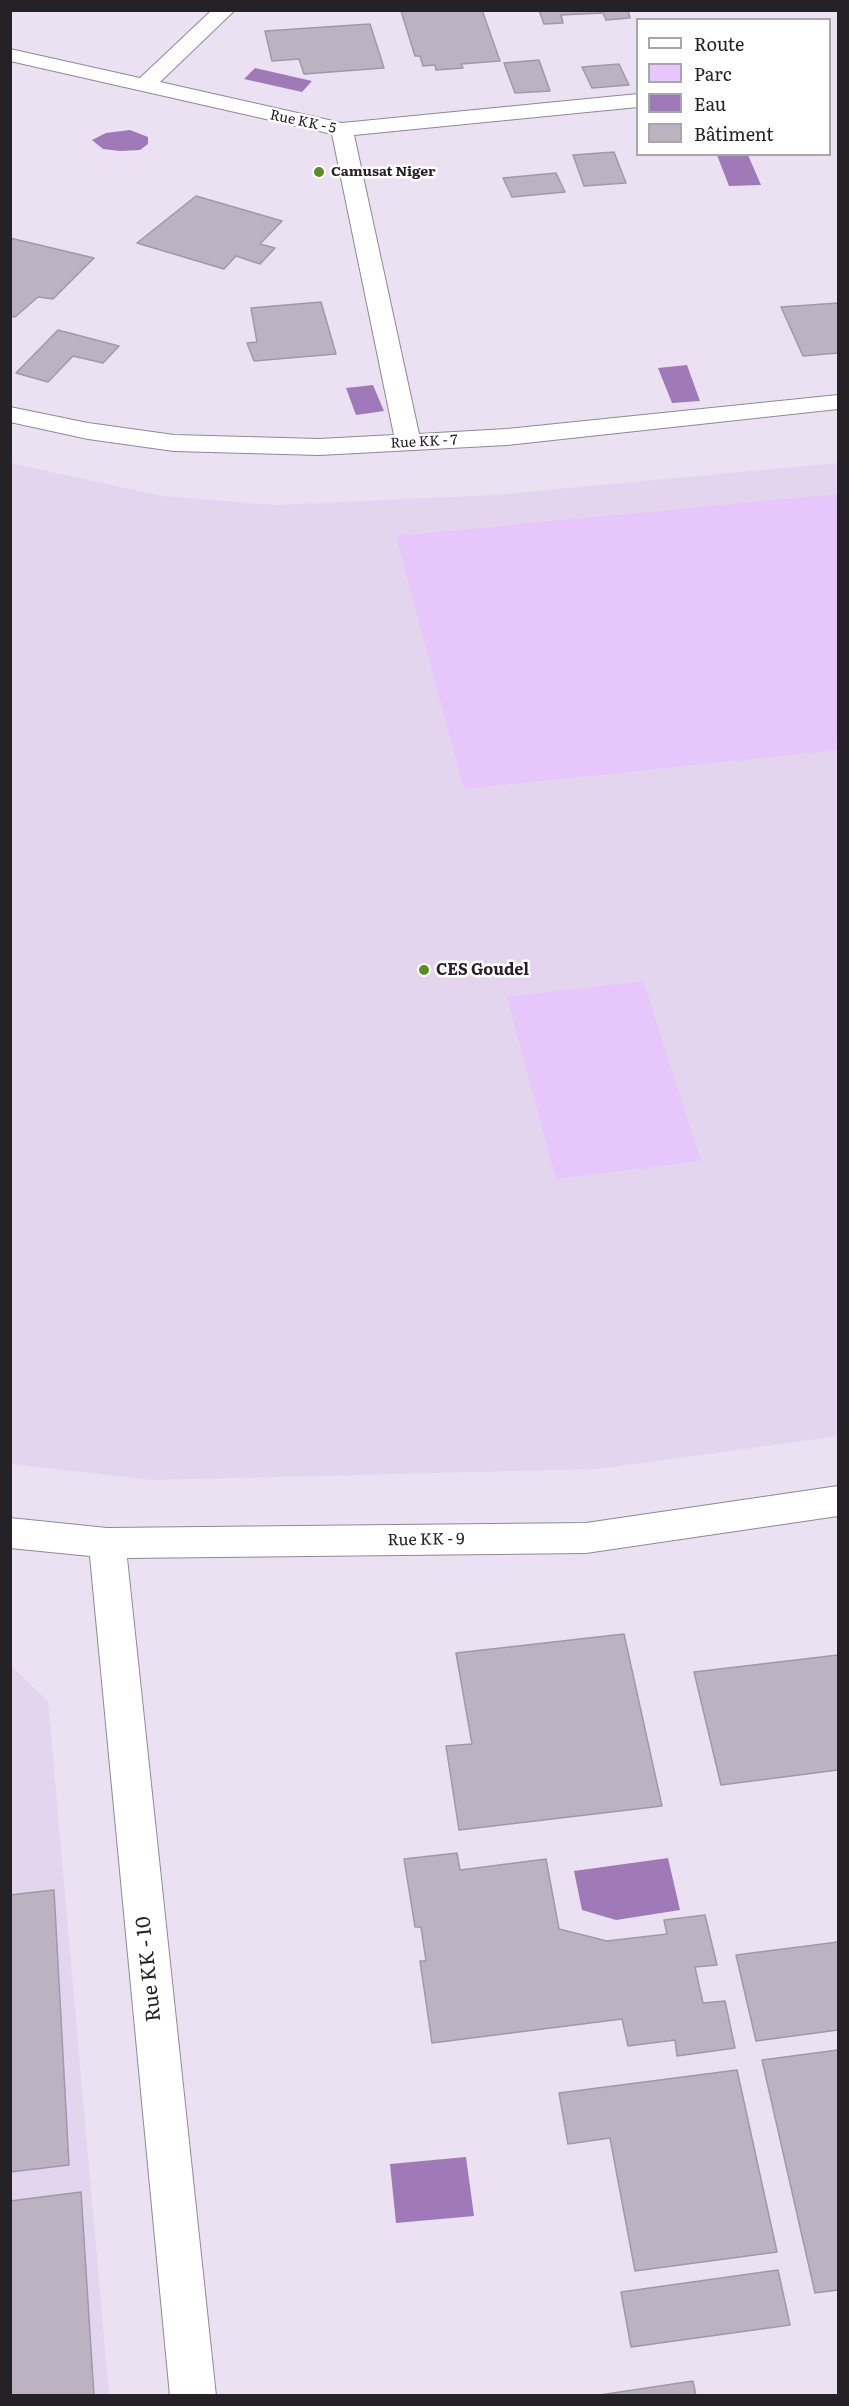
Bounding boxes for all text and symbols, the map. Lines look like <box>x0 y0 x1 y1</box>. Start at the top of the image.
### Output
legend <box>636 18 831 156</box>
text: Route <box>694 30 744 57</box>
text: Parc <box>694 60 732 87</box>
text: Eau <box>694 90 726 117</box>
street label: Rue KK - 5 <box>268 107 338 137</box>
text: Bâtiment <box>694 120 773 147</box>
place label: Camusat Niger <box>331 164 436 180</box>
marker: Camusat Niger <box>312 165 326 179</box>
street label: Rue KK - 7 <box>390 432 458 452</box>
place label: CES Goudel <box>436 960 529 980</box>
marker: CES Goudel <box>417 963 431 977</box>
street label: Rue KK - 9 <box>387 1530 465 1550</box>
street label: Rue KK - 10 <box>132 1915 166 2023</box>

